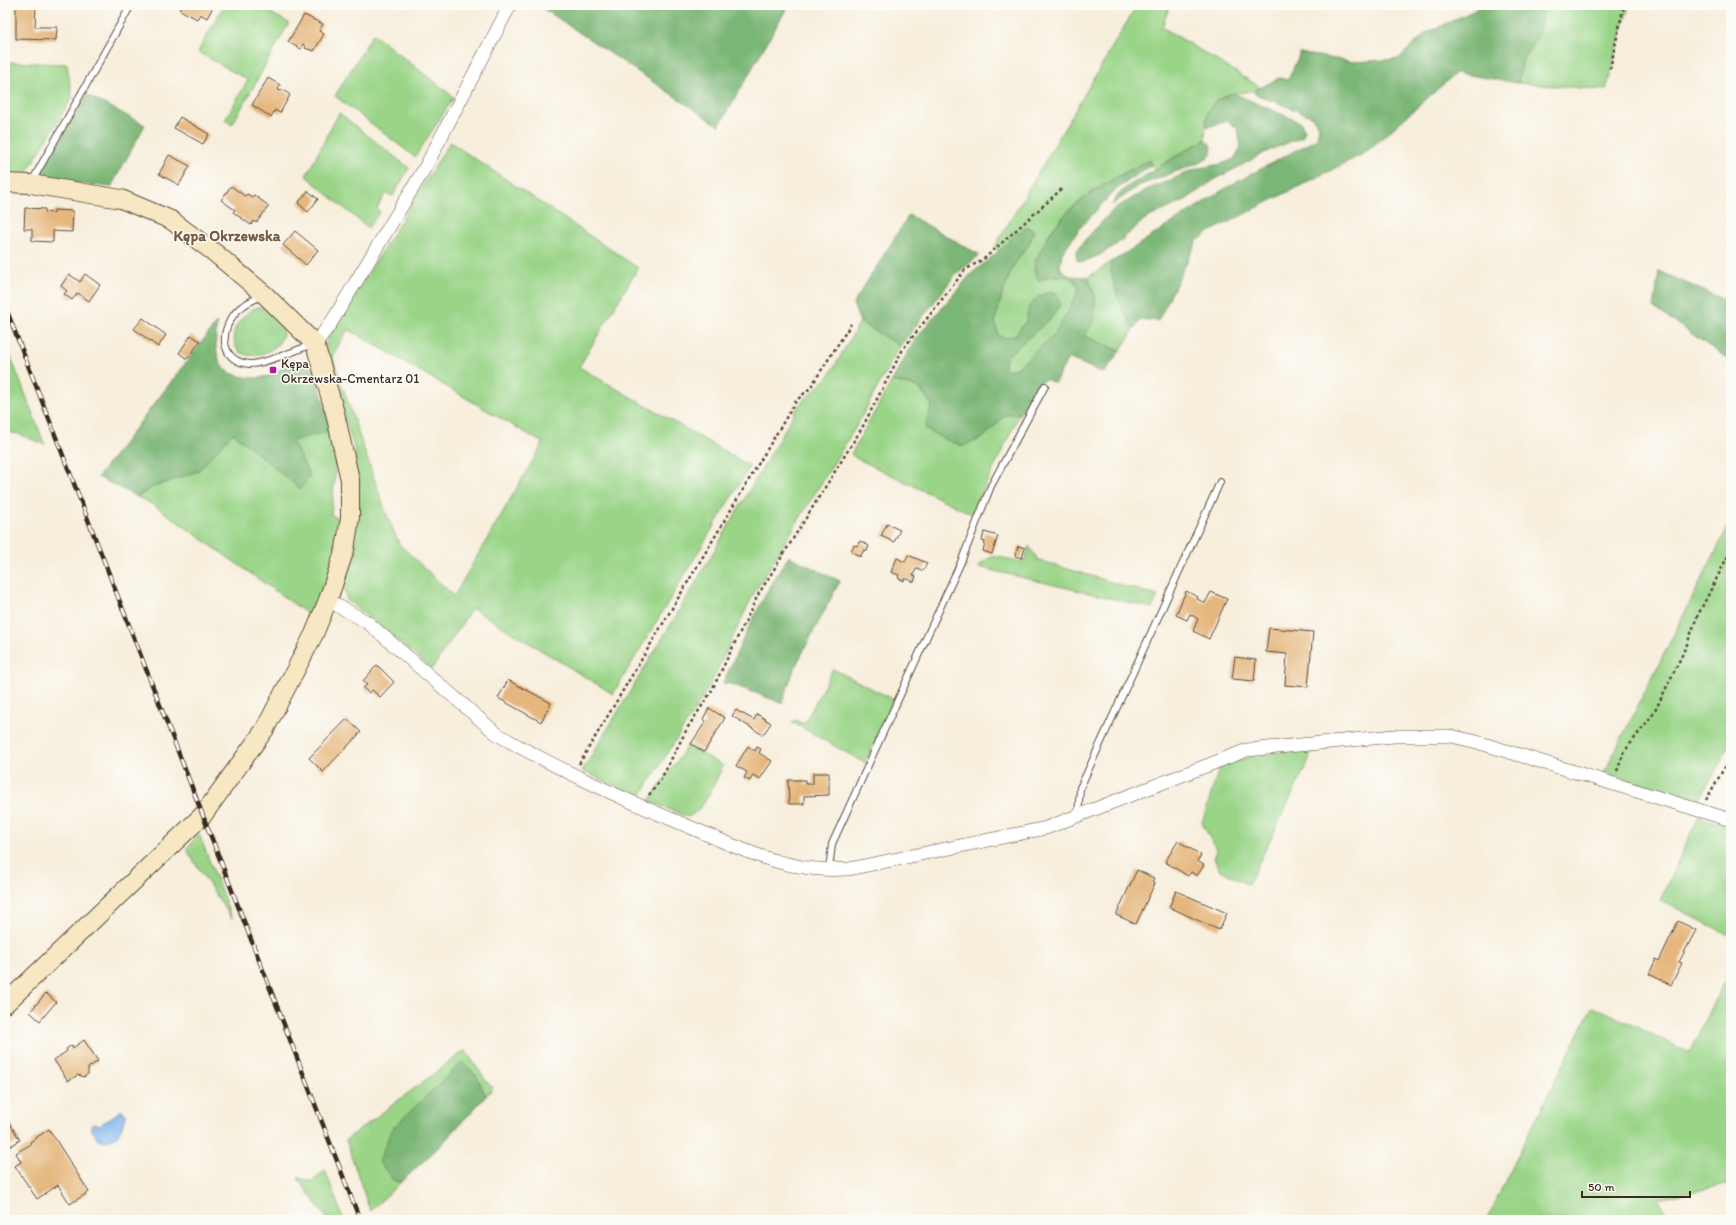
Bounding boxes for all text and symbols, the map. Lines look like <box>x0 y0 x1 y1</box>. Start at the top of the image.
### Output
district label: Kępa Okrzewska <box>174 227 281 246</box>
place label: Kępa Okrzewska-Cmentarz 01 <box>281 356 419 386</box>
marker: Kępa Okrzewska-Cmentarz 01 <box>268 365 278 375</box>
scale bar <box>1582 1173 1690 1199</box>
text: 50 m <box>1588 1180 1614 1194</box>

